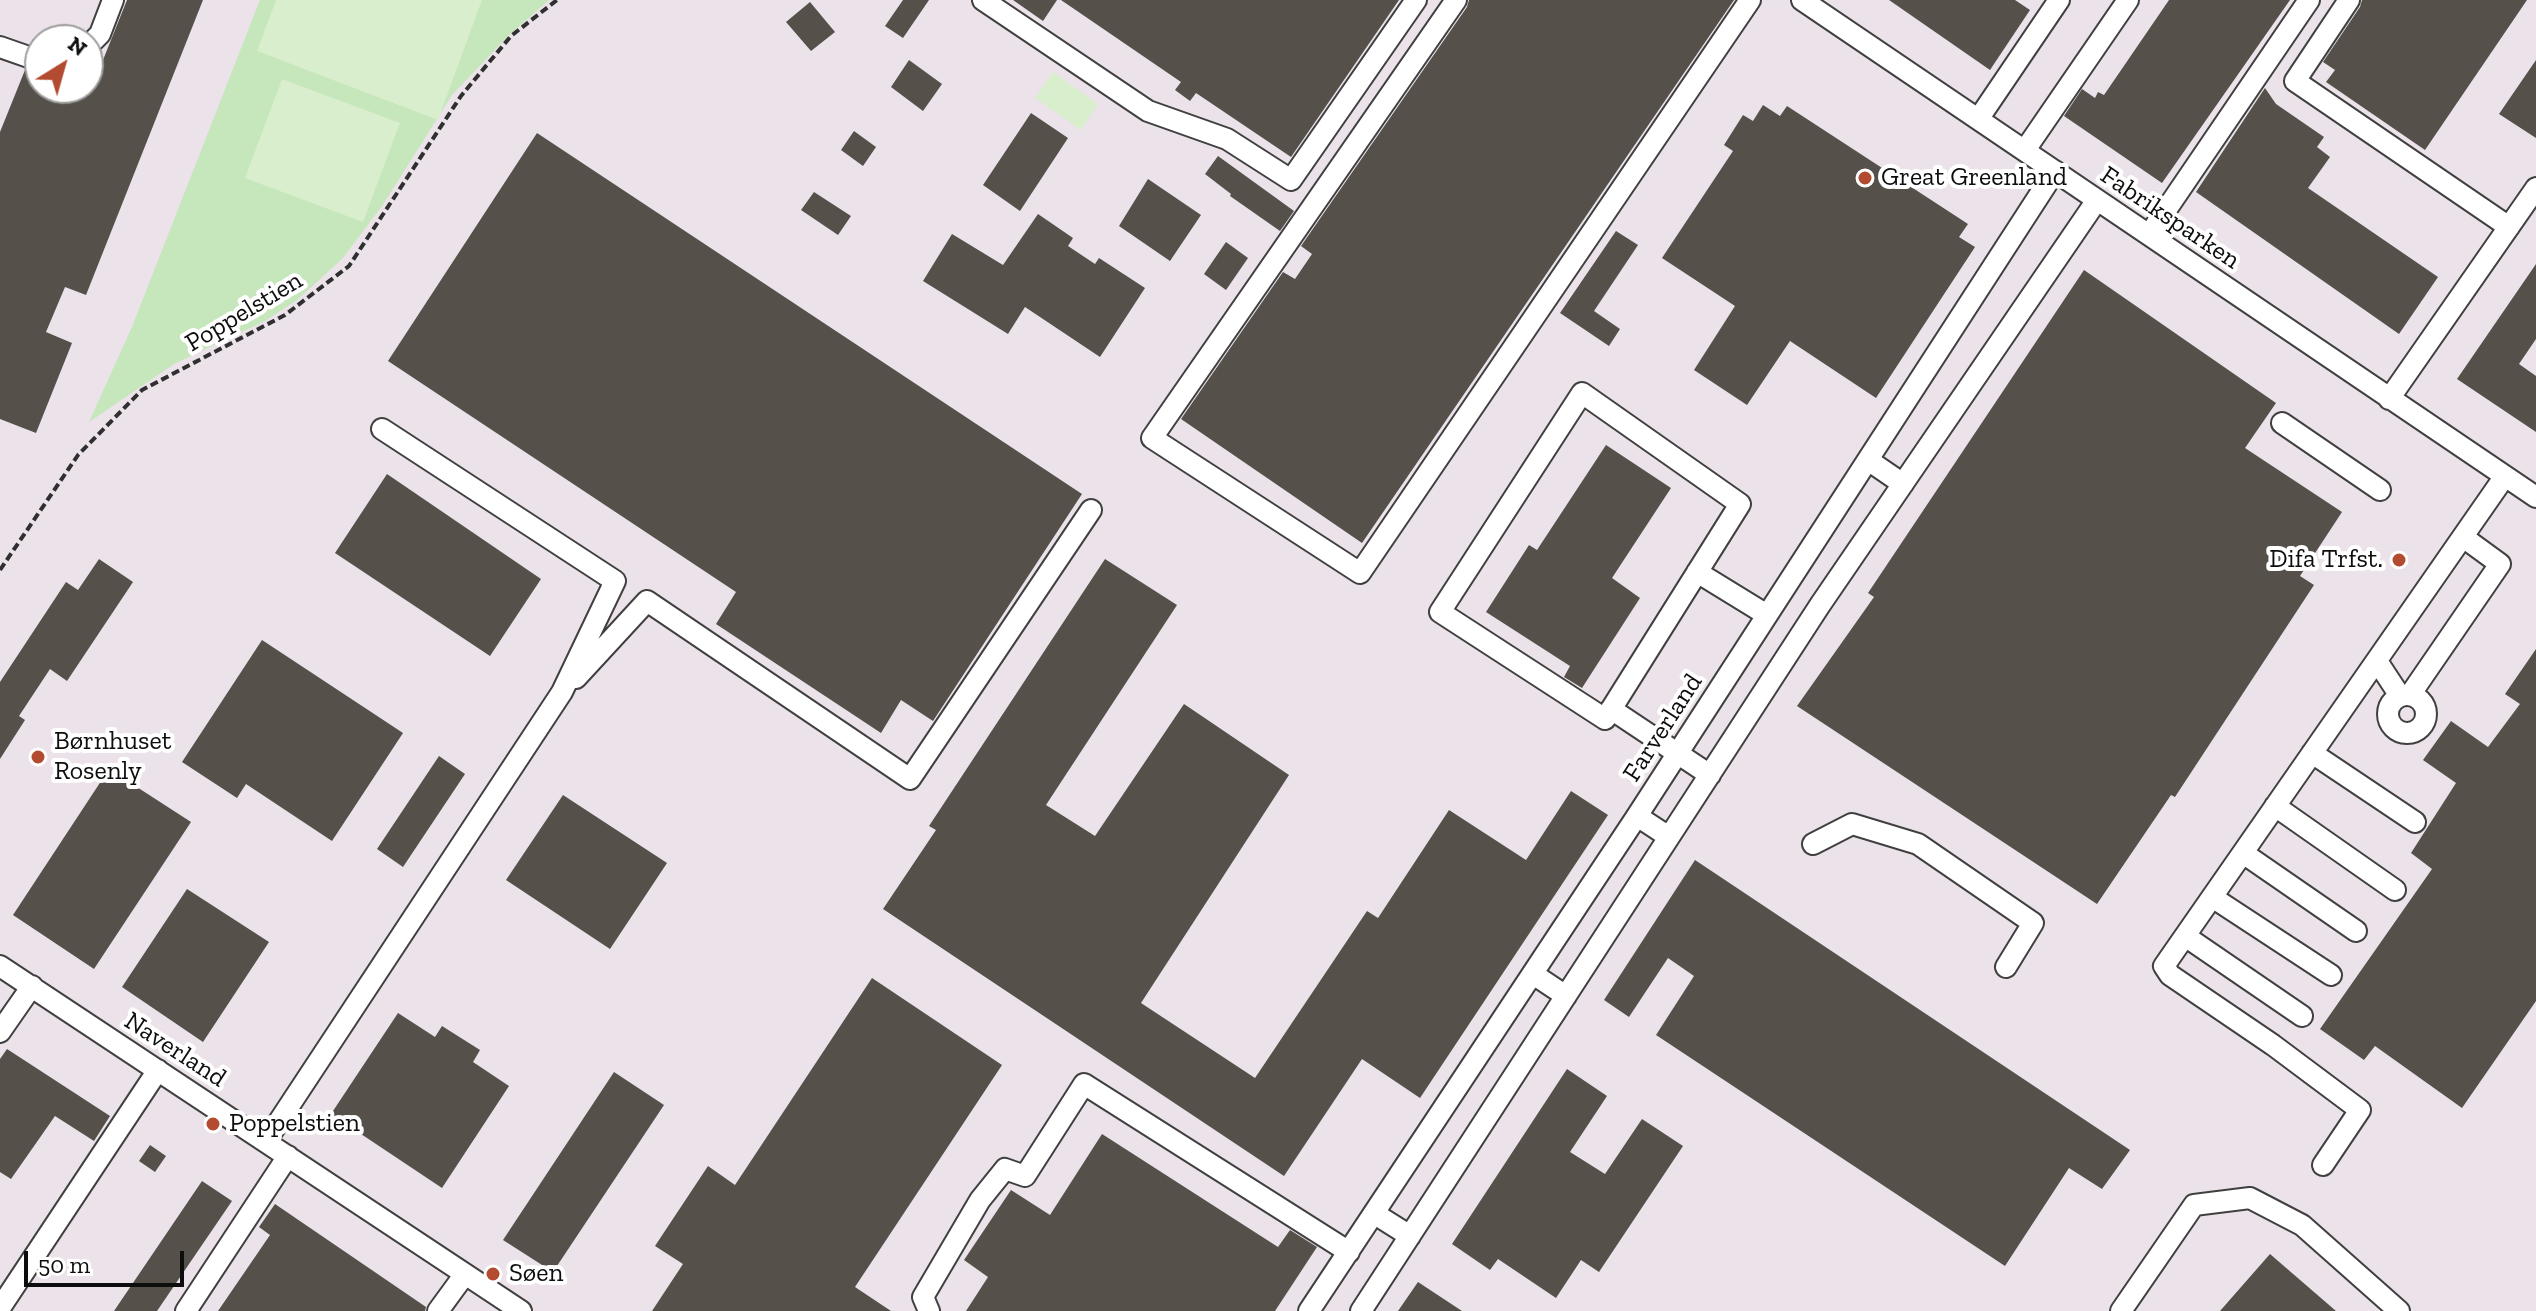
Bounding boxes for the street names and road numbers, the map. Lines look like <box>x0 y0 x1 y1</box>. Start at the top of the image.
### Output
street label: Fabriksparken <box>2094 160 2246 276</box>
street label: Poppelstien <box>180 265 308 359</box>
street label: Farverland <box>1617 668 1709 788</box>
street label: Naverland <box>118 1006 232 1094</box>

